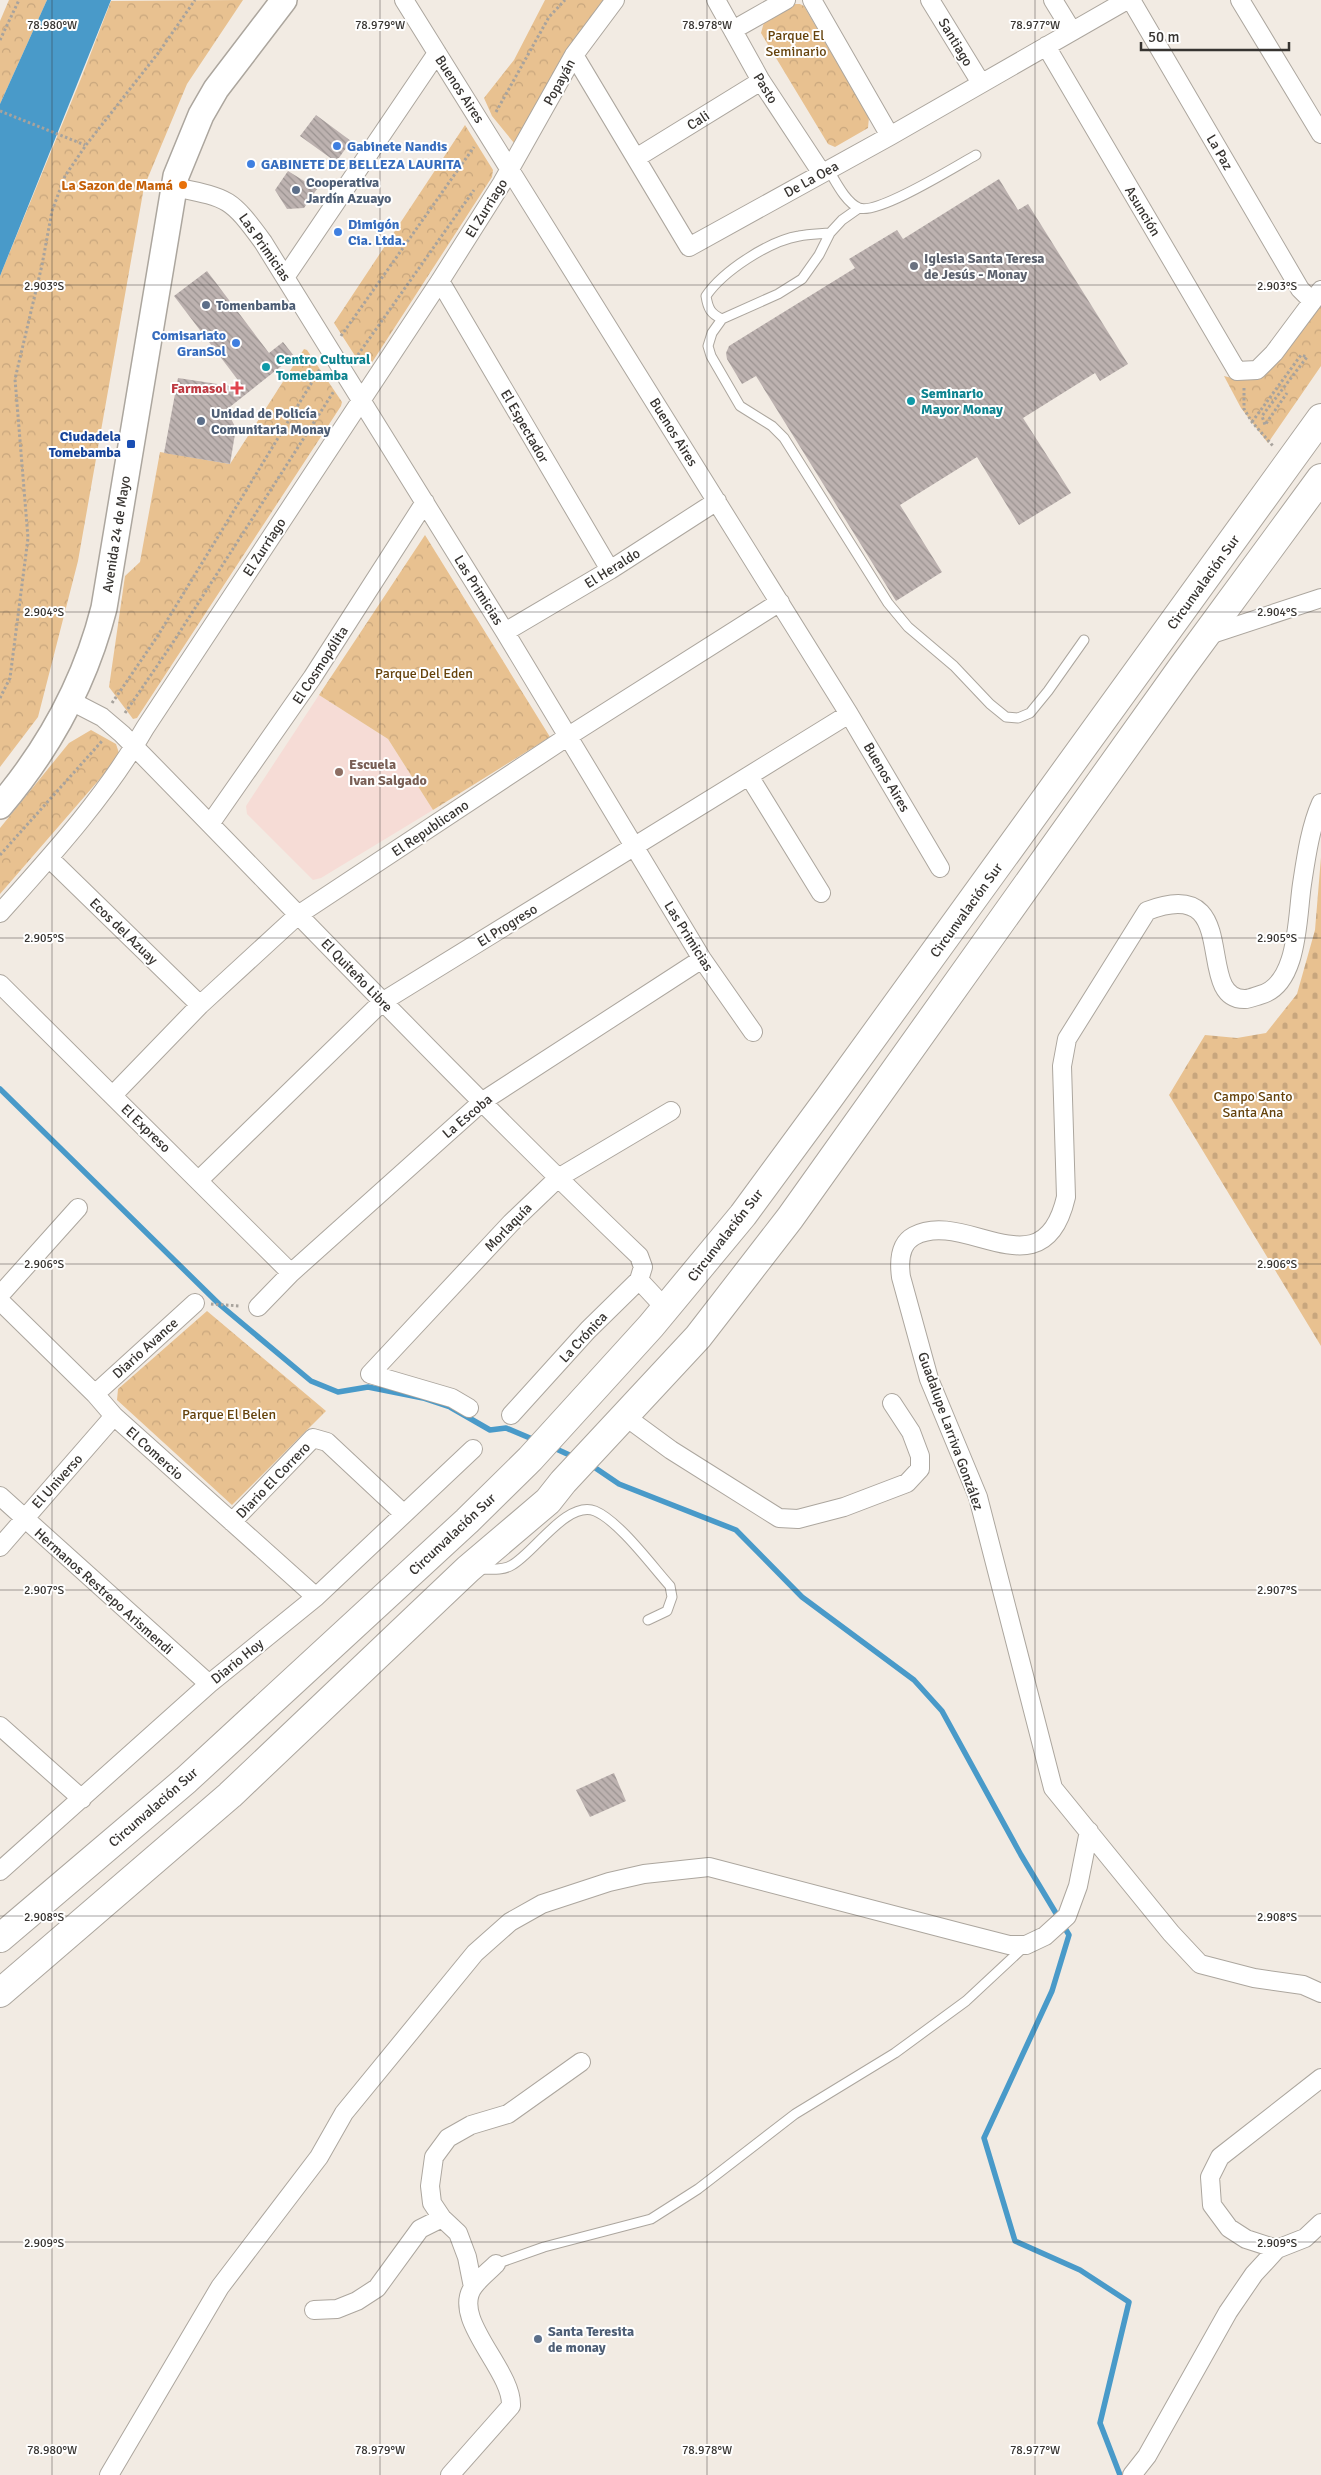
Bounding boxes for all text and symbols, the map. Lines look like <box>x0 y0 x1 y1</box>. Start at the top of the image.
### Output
street label: Santiago <box>935 15 977 69</box>
text: 78.980°W <box>27 18 77 33</box>
text: 78.979°W <box>355 18 405 33</box>
text: 78.978°W <box>682 18 732 33</box>
text: 78.977°W <box>1010 18 1060 33</box>
scale bar <box>1141 20 1288 52</box>
park label: Parque El Seminario <box>766 27 826 60</box>
text: 50 m <box>1148 28 1179 46</box>
street label: Buenos Aires <box>431 52 488 126</box>
street label: Popayán <box>540 56 579 108</box>
street label: Pasto <box>750 70 782 107</box>
street label: Cali <box>684 107 713 134</box>
street label: La Paz <box>1203 131 1237 173</box>
place label: Gabinete Nandis <box>347 138 447 155</box>
marker: Gabinete Nandis <box>331 140 343 152</box>
place label: GABINETE DE BELLEZA LAURITA <box>261 156 462 173</box>
marker: GABINETE DE BELLEZA LAURITA <box>245 158 257 170</box>
street label: De La Oea <box>781 158 842 201</box>
place label: Cooperativa Jardín Azuayo <box>306 174 391 207</box>
street label: El Zurriago <box>462 176 511 241</box>
place label: La Sazon de Mamá <box>61 177 173 194</box>
marker: La Sazon de Mamá <box>177 179 189 191</box>
street label: Asunción <box>1121 183 1164 239</box>
marker: Cooperativa Jardín Azuayo <box>290 184 302 196</box>
street label: Las Primicias <box>235 210 294 285</box>
place label: Dimigón Cia. Ltda. <box>348 216 406 249</box>
marker: Dimigón Cia. Ltda. <box>332 226 344 238</box>
place label: Iglesia Santa Teresa de Jesús - Monay <box>924 250 1045 283</box>
marker: Iglesia Santa Teresa de Jesús - Monay <box>908 260 920 272</box>
text: 2.903°S <box>24 279 64 294</box>
text: 2.903°S <box>1257 279 1297 294</box>
place label: Tomenbamba <box>216 297 296 314</box>
marker: Tomenbamba <box>200 299 212 311</box>
place label: Comisariato GranSol <box>152 327 227 360</box>
marker: Comisariato GranSol <box>230 337 242 349</box>
place label: Centro Cultural Tomebamba <box>276 351 371 384</box>
marker: Centro Cultural Tomebamba <box>260 361 272 373</box>
place label: Farmasol <box>171 380 228 397</box>
marker: Farmasol <box>231 382 243 394</box>
place label: Seminario Mayor Monay <box>921 385 1003 418</box>
street label: El Espectador <box>497 386 553 467</box>
street label: Buenos Aires <box>646 395 701 470</box>
marker: Seminario Mayor Monay <box>905 395 917 407</box>
place label: Unidad de Policía Comunitaria Monay <box>211 405 331 438</box>
marker: Unidad de Policía Comunitaria Monay <box>195 415 207 427</box>
place label: Ciudadela Tomebamba <box>49 428 121 461</box>
marker: Ciudadela Tomebamba <box>125 438 137 450</box>
street label: Avenida 24 de Mayo <box>99 474 134 594</box>
street label: El Zurriago <box>239 515 290 580</box>
street label: Circunvalación Sur <box>1163 531 1244 633</box>
street label: El Heraldo <box>581 545 643 592</box>
street label: Las Primicias <box>450 552 507 628</box>
text: 2.904°S <box>24 605 64 620</box>
text: 2.904°S <box>1257 605 1297 620</box>
street label: El Cosmopólita <box>289 623 352 708</box>
park label: Parque Del Eden <box>375 665 473 682</box>
street label: Buenos Aires <box>860 739 913 815</box>
place label: Escuela Ivan Salgado <box>349 756 427 789</box>
marker: Escuela Ivan Salgado <box>333 766 345 778</box>
street label: El Republicano <box>389 796 472 860</box>
street label: Circunvalación Sur <box>926 859 1007 961</box>
street label: Ecos del Azuay <box>86 895 162 968</box>
street label: Las Primicias <box>660 898 717 974</box>
street label: El Progreso <box>474 900 540 951</box>
text: 2.905°S <box>24 931 64 946</box>
text: 2.905°S <box>1257 931 1297 946</box>
street label: El Quiteño Libre <box>317 935 396 1016</box>
park label: Campo Santo Santa Ana <box>1214 1088 1292 1121</box>
street label: La Escoba <box>439 1091 496 1142</box>
street label: El Expreso <box>117 1101 174 1156</box>
street label: Circunvalación Sur <box>684 1185 767 1285</box>
street label: Morlaquía <box>481 1200 536 1255</box>
text: 2.906°S <box>24 1257 64 1272</box>
text: 2.906°S <box>1257 1257 1297 1272</box>
street label: La Crónica <box>556 1308 611 1366</box>
street label: Diario Avance <box>109 1314 182 1382</box>
street label: Guadalupe Larriva González <box>914 1350 987 1512</box>
park label: Parque El Belen <box>182 1406 276 1423</box>
street label: El Comercio <box>122 1423 187 1484</box>
street label: Diario El Correro <box>233 1439 314 1522</box>
street label: El Universo <box>28 1451 86 1512</box>
street label: Circunvalación Sur <box>405 1489 500 1579</box>
street label: Hermanos Restrepo Arismendi <box>31 1525 177 1658</box>
text: 2.907°S <box>24 1583 64 1598</box>
text: 2.907°S <box>1257 1583 1297 1598</box>
street label: Diario Hoy <box>208 1635 267 1688</box>
street label: Circunvalación Sur <box>105 1763 202 1851</box>
text: 2.908°S <box>24 1910 64 1925</box>
text: 2.908°S <box>1257 1910 1297 1925</box>
text: 2.909°S <box>24 2236 64 2251</box>
text: 2.909°S <box>1257 2236 1297 2251</box>
place label: Santa Teresita de monay <box>548 2323 634 2356</box>
marker: Santa Teresita de monay <box>532 2333 544 2345</box>
text: 78.980°W <box>27 2443 77 2458</box>
text: 78.979°W <box>355 2443 405 2458</box>
text: 78.978°W <box>682 2443 732 2458</box>
text: 78.977°W <box>1010 2443 1060 2458</box>

